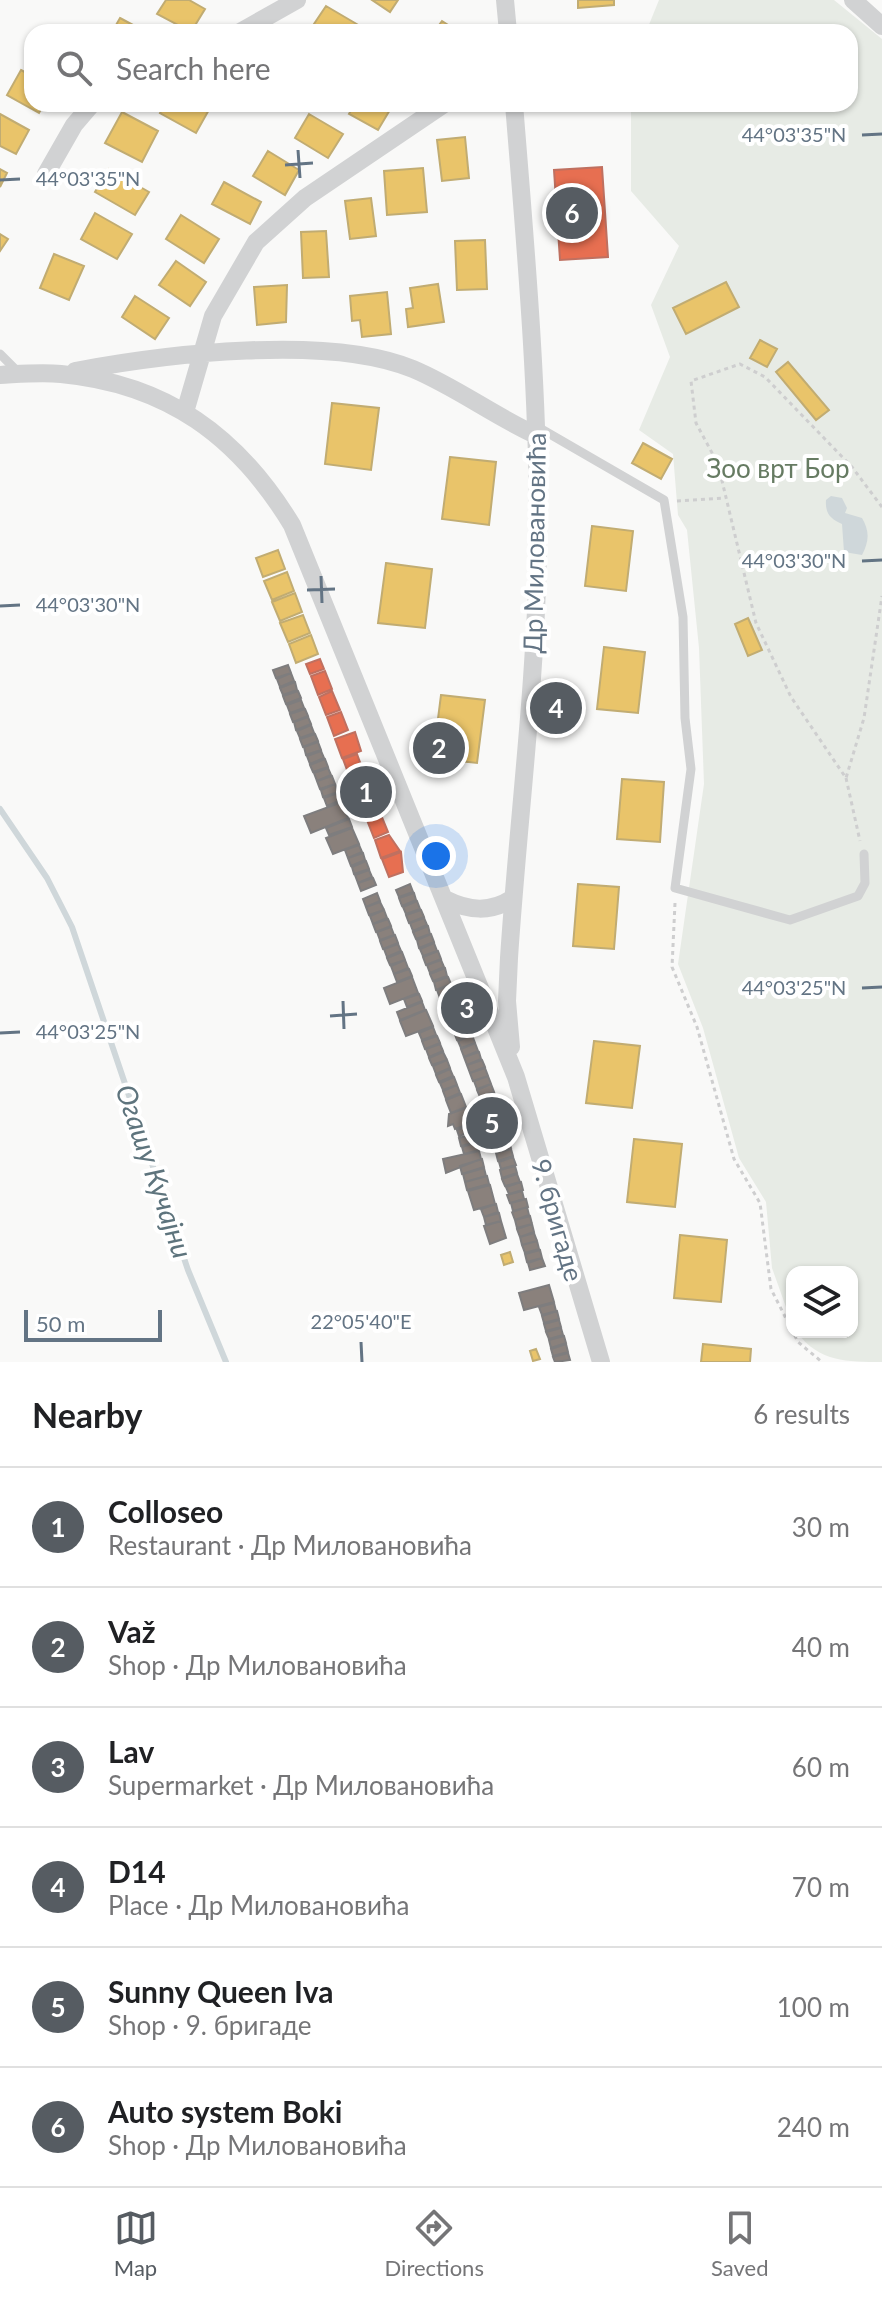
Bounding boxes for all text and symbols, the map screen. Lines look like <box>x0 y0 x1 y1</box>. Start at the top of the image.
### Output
search box <box>24 24 858 112</box>
icon: search <box>52 46 96 90</box>
text: Search here <box>116 50 271 86</box>
text: 44°03'35"N <box>742 122 846 146</box>
text: 44°03'35"N <box>36 166 140 190</box>
pin: 6 <box>546 183 598 243</box>
street label: Др Миловановића <box>516 432 552 654</box>
park label: Зоо врт Бор <box>706 452 850 484</box>
text: 44°03'30"N <box>742 548 846 572</box>
text: 44°03'30"N <box>36 592 140 616</box>
pin: 4 <box>530 678 582 738</box>
pin: 2 <box>413 718 465 778</box>
pin: 1 <box>340 762 392 822</box>
your location <box>416 836 456 876</box>
text: 44°03'25"N <box>742 975 846 999</box>
pin: 3 <box>441 978 493 1038</box>
text: 44°03'25"N <box>36 1019 140 1043</box>
water label: Огашу Кучајни <box>109 1080 201 1262</box>
pin: 5 <box>466 1093 518 1153</box>
street label: 9. бригаде <box>525 1155 591 1285</box>
map controls <box>786 1266 858 1338</box>
button: layers <box>786 1266 858 1338</box>
scale bar <box>24 1306 162 1342</box>
text: 22°05'40"E <box>311 1309 411 1333</box>
text: 50 m <box>36 1310 85 1337</box>
text: Nearby <box>32 1394 143 1435</box>
text: 6 results <box>753 1398 850 1430</box>
text: Colloseo <box>108 1493 223 1529</box>
text: 1 <box>50 1511 66 1543</box>
text: 30 m <box>792 1511 850 1543</box>
text: Restaurant · Др Миловановића <box>108 1529 472 1561</box>
text: Važ <box>108 1613 156 1649</box>
text: 2 <box>50 1631 66 1663</box>
text: 40 m <box>792 1631 850 1663</box>
text: Shop · Др Миловановића <box>108 1649 407 1681</box>
text: Lav <box>108 1733 154 1769</box>
text: 3 <box>50 1751 66 1783</box>
text: 60 m <box>792 1751 850 1783</box>
text: Supermarket · Др Миловановића <box>108 1769 494 1801</box>
text: D14 <box>108 1853 166 1889</box>
text: 4 <box>50 1871 66 1903</box>
text: 70 m <box>792 1871 850 1903</box>
text: Place · Др Миловановића <box>108 1889 409 1921</box>
text: Sunny Queen Iva <box>108 1973 333 2009</box>
text: 5 <box>50 1991 66 2023</box>
text: 100 m <box>777 1991 850 2023</box>
text: Shop · 9. бригаде <box>108 2009 311 2041</box>
text: Auto system Boki <box>108 2093 342 2129</box>
text: 6 <box>50 2111 66 2143</box>
text: 240 m <box>777 2111 850 2143</box>
text: Shop · Др Миловановића <box>108 2129 407 2161</box>
tab: Map <box>114 2206 158 2281</box>
tab: Directions <box>385 2206 484 2281</box>
tab: Saved <box>711 2206 768 2281</box>

